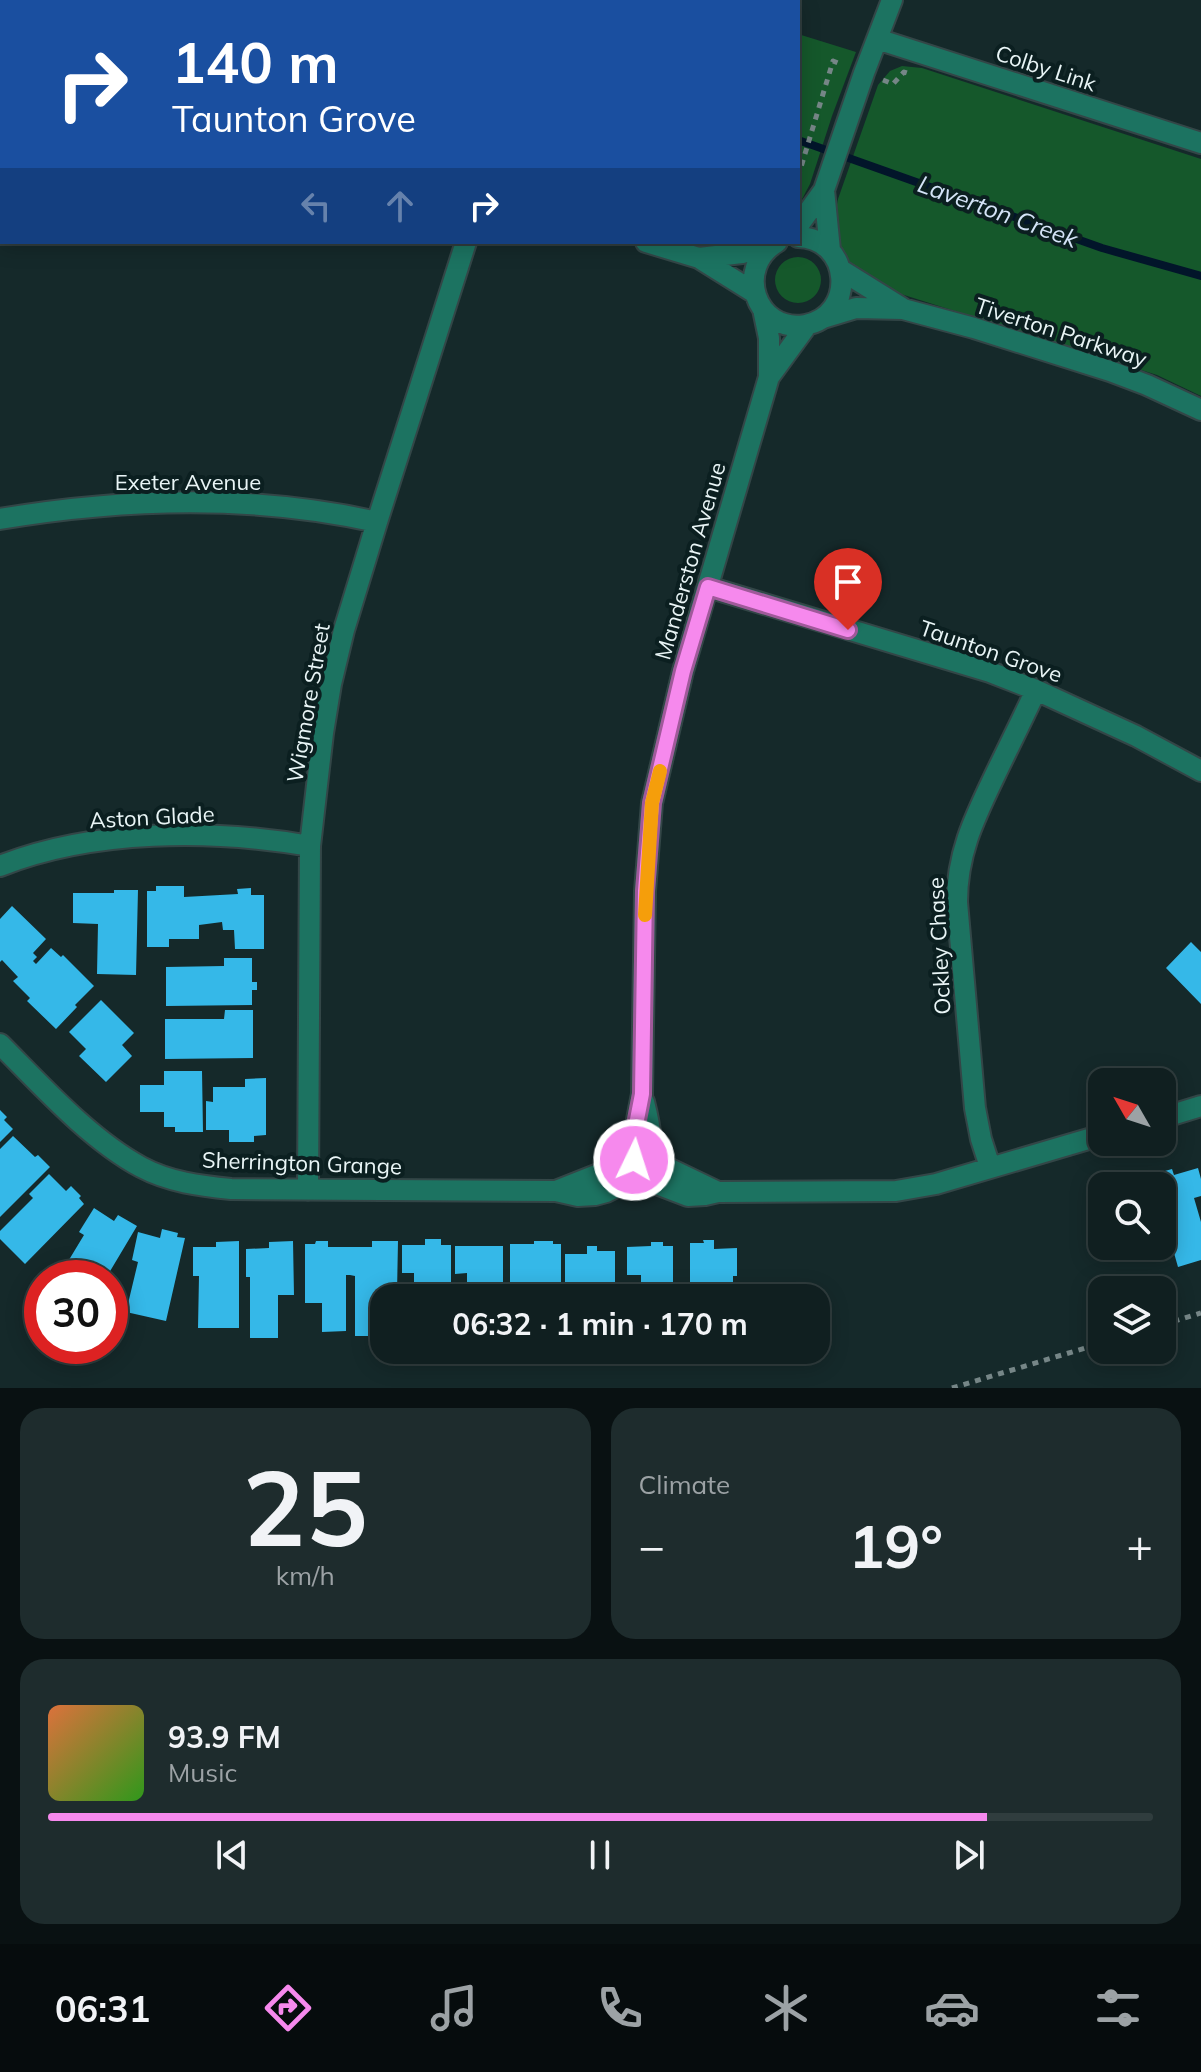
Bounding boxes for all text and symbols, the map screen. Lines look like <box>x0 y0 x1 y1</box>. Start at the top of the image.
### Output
text: 140 m <box>172 27 339 97</box>
icon: right <box>40 32 144 136</box>
street label: Colby Link <box>992 39 1100 98</box>
text: Taunton Grove <box>172 96 416 141</box>
water label: Laverton Creek <box>914 168 1083 254</box>
icon: left <box>294 184 338 228</box>
icon: ahead <box>378 184 422 228</box>
icon: right <box>462 184 506 228</box>
street label: Tiverton Parkway <box>972 291 1151 373</box>
street label: Manderston Avenue <box>648 459 732 663</box>
street label: Exeter Avenue <box>115 468 261 496</box>
pin <box>814 548 882 630</box>
icon: arrive <box>826 560 870 604</box>
street label: Taunton Grove <box>916 614 1066 688</box>
street label: Wigmore Street <box>280 621 336 785</box>
street label: Aston Glade <box>89 800 215 834</box>
street label: Ockley Chase <box>921 877 957 1015</box>
north arrow <box>1088 1068 1176 1156</box>
map controls <box>1088 1068 1176 1364</box>
position arrow <box>592 1118 676 1202</box>
street label: Sherrington Grange <box>202 1146 402 1180</box>
button: search <box>1088 1172 1176 1260</box>
speed limit sign: 30 <box>24 1260 128 1364</box>
button: layers <box>1088 1276 1176 1364</box>
text: 06:32 · 1 min · 170 m <box>452 1305 748 1343</box>
text: 25 <box>243 1441 368 1572</box>
text: Climate <box>639 1468 730 1501</box>
text: 19° <box>848 1508 943 1583</box>
text: − <box>639 1518 665 1573</box>
text: + <box>1127 1518 1153 1573</box>
text: km/h <box>276 1559 335 1592</box>
text: 93.9 FM <box>168 1718 281 1756</box>
text: Music <box>168 1756 237 1789</box>
icon: previous <box>210 1833 254 1877</box>
icon: pause <box>578 1833 622 1877</box>
icon: next <box>947 1833 991 1877</box>
icon: directions <box>260 1980 316 2036</box>
icon: music <box>426 1980 482 2036</box>
icon: phone <box>592 1980 648 2036</box>
icon: climate <box>758 1980 814 2036</box>
icon: car <box>924 1980 980 2036</box>
icon: filters <box>1090 1980 1146 2036</box>
text: 06:31 <box>55 1986 150 2031</box>

